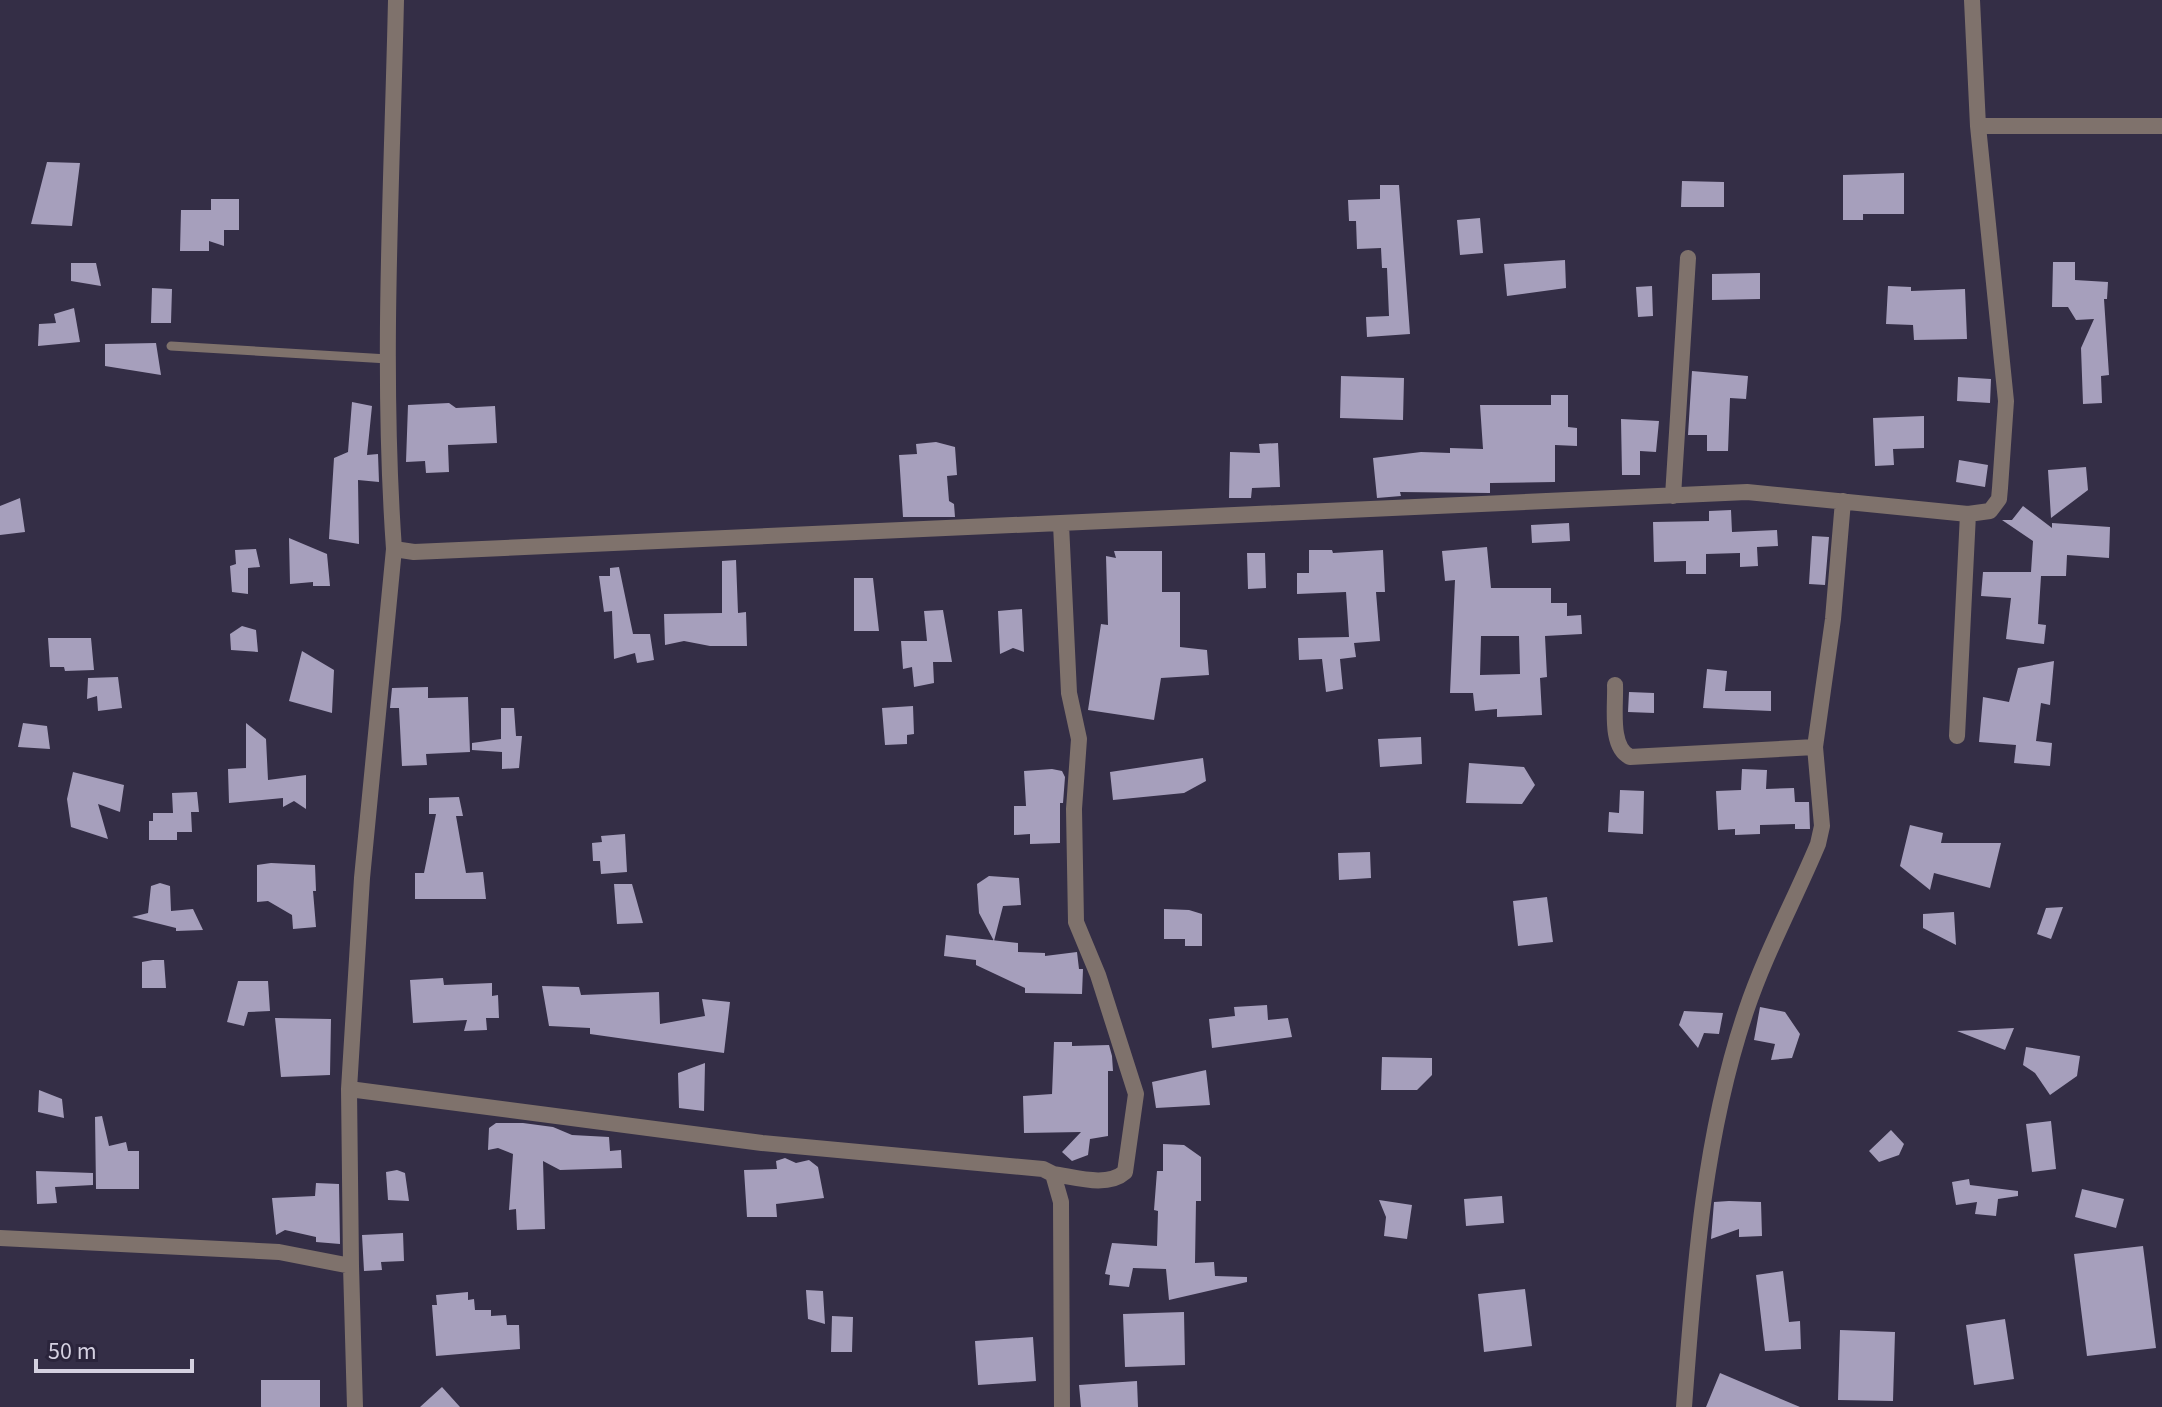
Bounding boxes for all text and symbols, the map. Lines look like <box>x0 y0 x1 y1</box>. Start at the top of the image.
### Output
scale bar <box>36 1323 192 1373</box>
text: 50 m <box>48 1334 97 1369</box>

